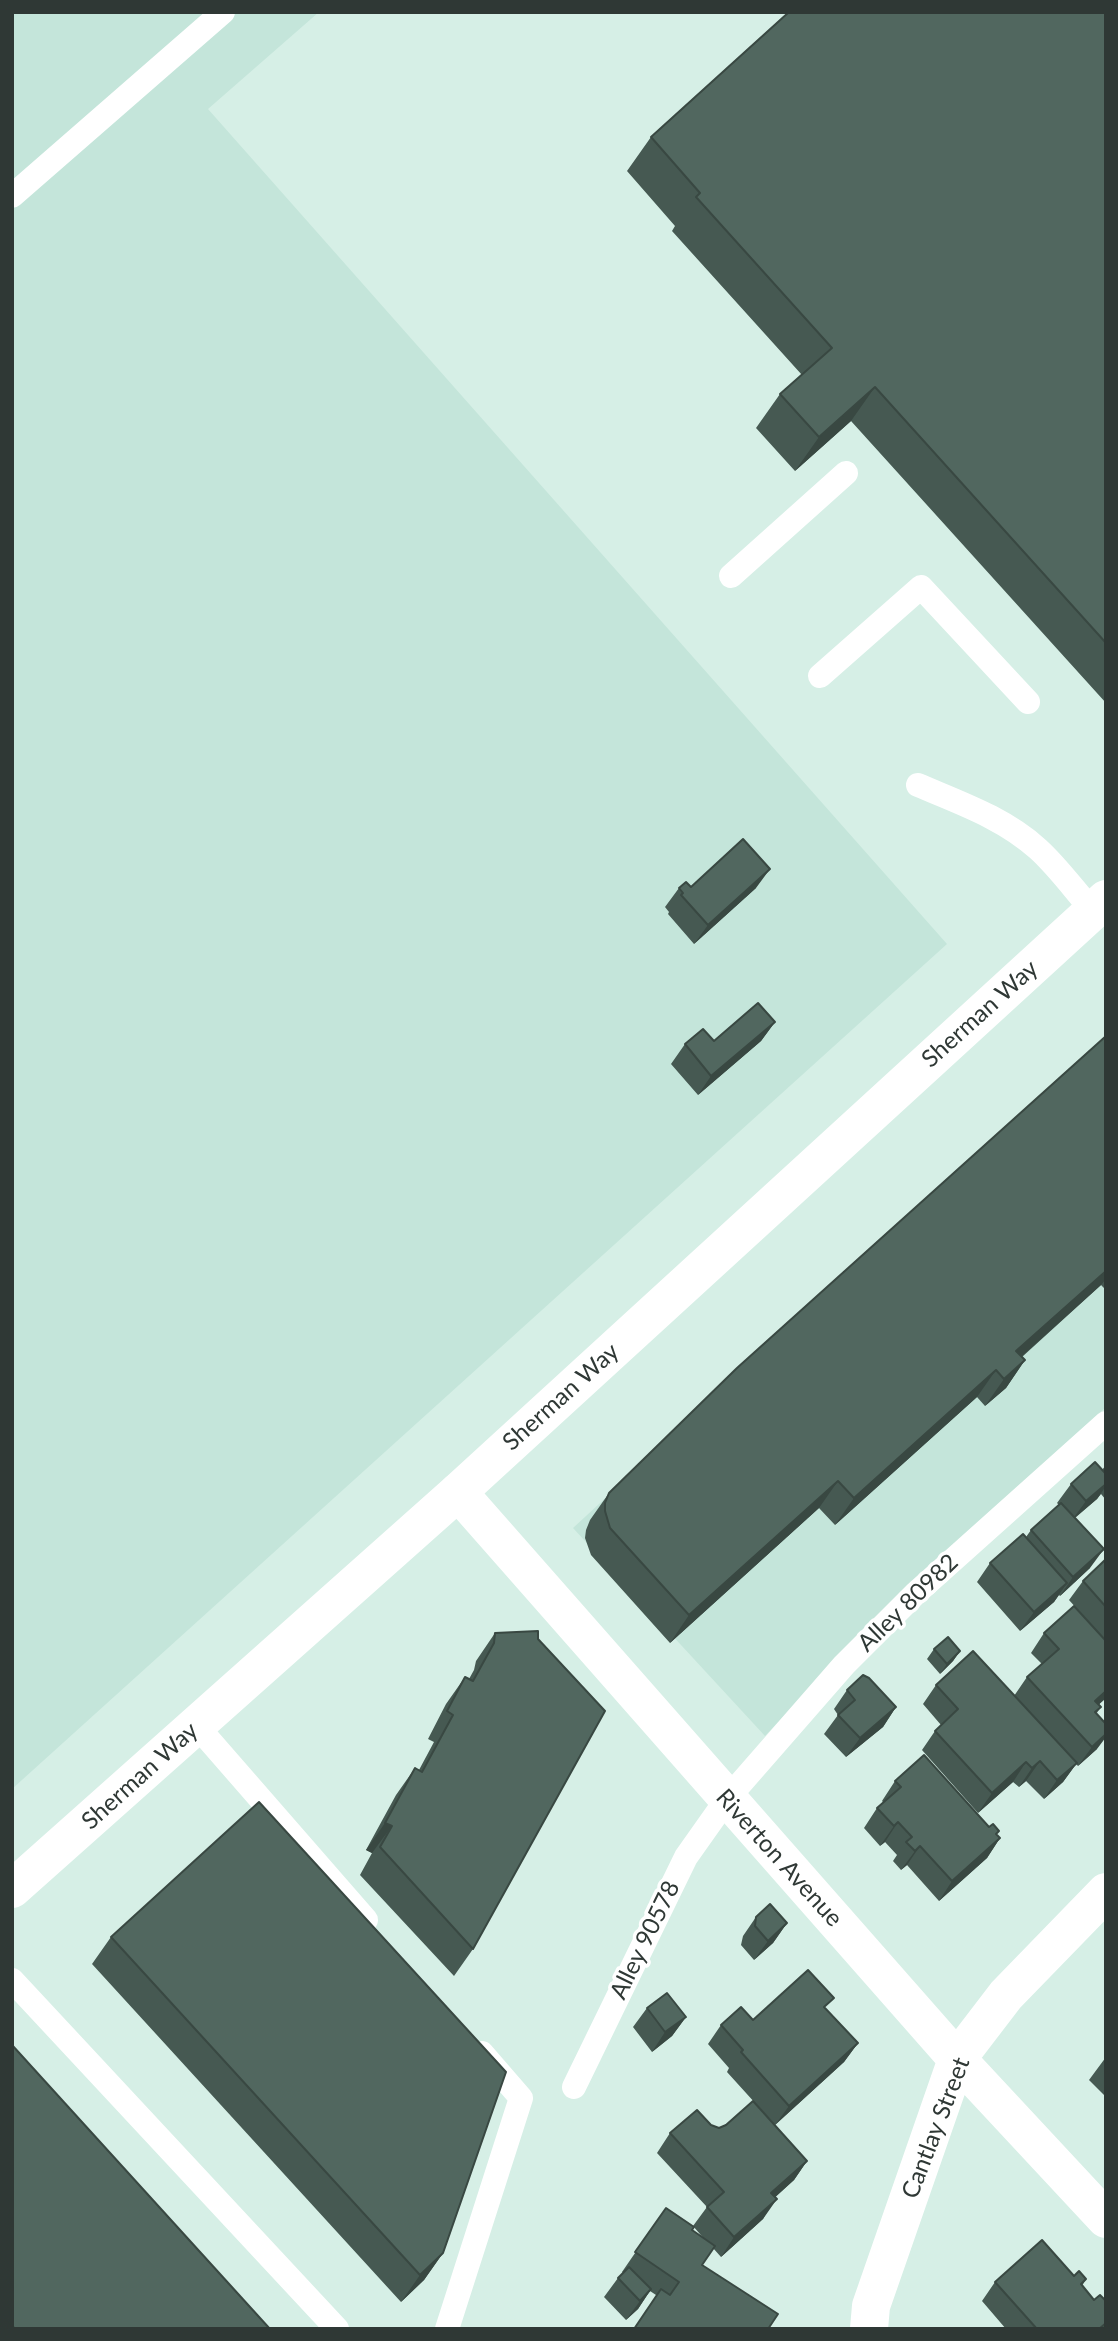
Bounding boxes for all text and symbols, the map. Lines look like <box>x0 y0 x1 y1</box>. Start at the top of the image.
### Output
street label: Sherman Way <box>916 954 1044 1074</box>
street label: Sherman Way <box>497 1337 625 1457</box>
street label: Alley 80982 <box>852 1548 964 1658</box>
street label: Sherman Way <box>76 1716 204 1836</box>
street label: Riverton Avenue <box>710 1783 848 1933</box>
street label: Alley 90578 <box>604 1876 686 2004</box>
street label: Cantlay Street <box>896 2053 976 2203</box>

